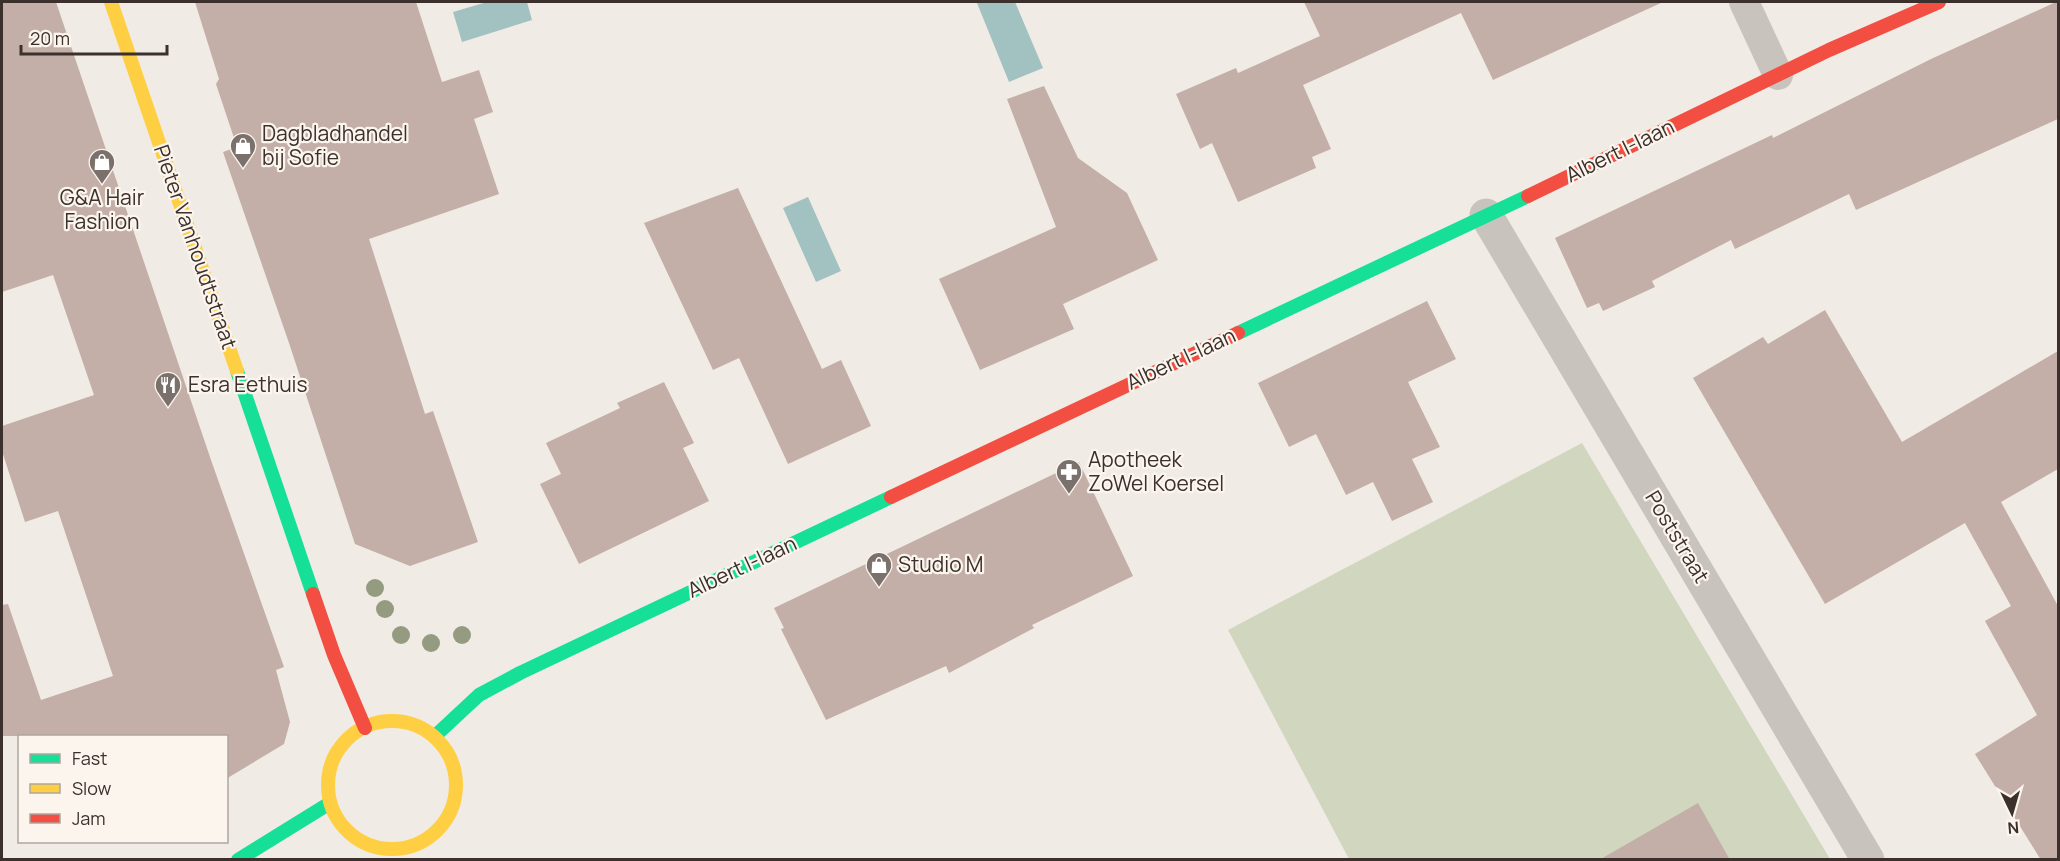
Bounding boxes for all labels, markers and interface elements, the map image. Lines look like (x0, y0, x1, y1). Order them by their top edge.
scale bar (21, 18, 166, 56)
text: 20 m (30, 26, 70, 50)
street label: Albert I-laan (1561, 112, 1679, 188)
place label: Dagbladhandel bij Sofie (262, 119, 408, 171)
shop icon: Dagbladhandel bij Sofie (228, 131, 258, 169)
street label: Pieter Vanhoudtstraat (148, 141, 244, 353)
shop icon: G&A Hair Fashion (87, 147, 117, 185)
place label: G&A Hair Fashion (60, 183, 145, 235)
street label: Albert I-laan (1121, 321, 1240, 396)
restaurant icon: Esra Eethuis (153, 370, 183, 408)
place label: Esra Eethuis (188, 370, 308, 398)
place label: Apotheek ZoWel Koersel (1088, 445, 1224, 497)
pharmacy icon: Apotheek ZoWel Koersel (1054, 457, 1084, 495)
street label: Poststraat (1639, 485, 1716, 588)
street label: Albert I-laan (682, 529, 801, 604)
shop icon: Studio M (864, 550, 894, 588)
place label: Studio M (898, 550, 983, 578)
legend (18, 735, 228, 843)
text: Fast (72, 746, 107, 770)
text: Slow (72, 776, 112, 800)
north arrow (1982, 783, 2042, 843)
text: Jam (72, 806, 106, 830)
text: N (2007, 816, 2020, 839)

